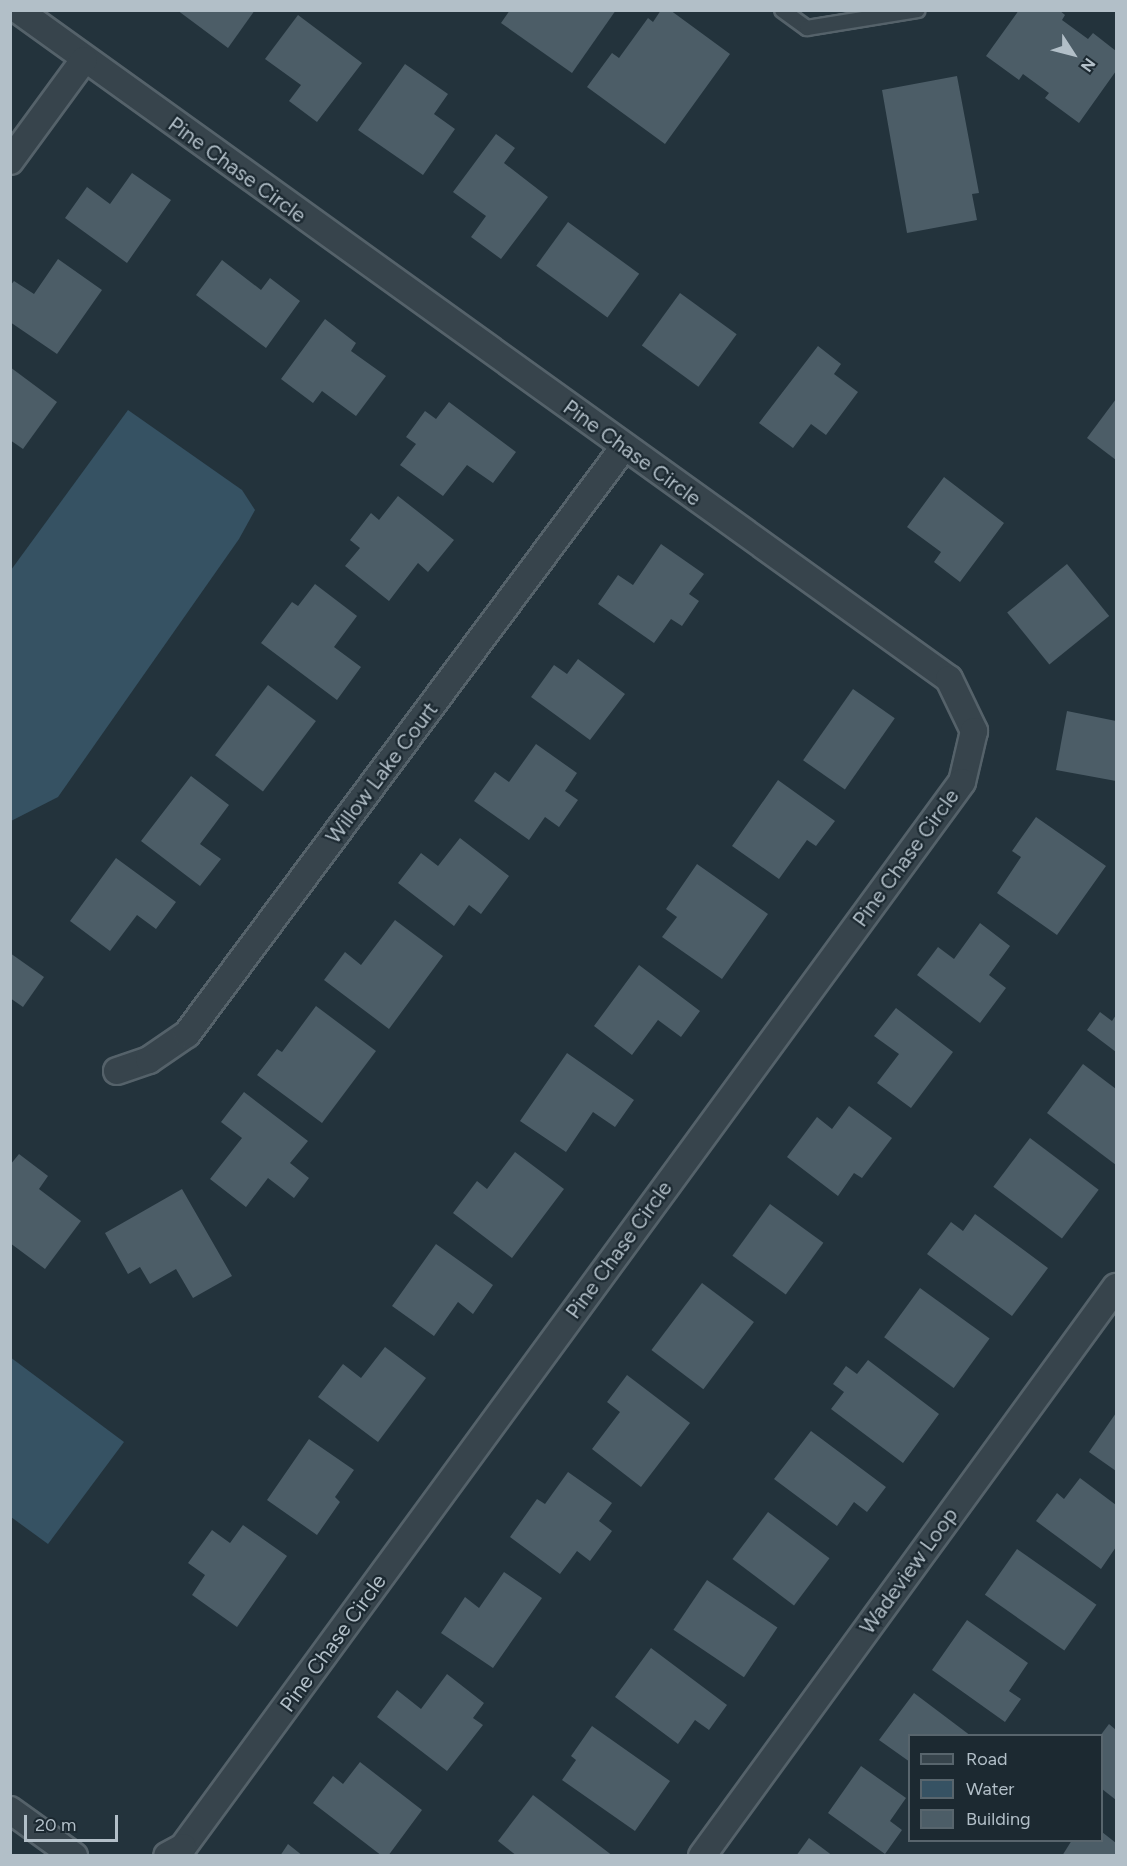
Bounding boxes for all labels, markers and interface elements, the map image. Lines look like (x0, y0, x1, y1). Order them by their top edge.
north arrow (1043, 24, 1103, 84)
text: N (1077, 54, 1099, 75)
street label: Pine Chase Circle (163, 112, 311, 228)
street label: Pine Chase Circle (558, 395, 706, 511)
street label: Willow Lake Court (321, 697, 443, 849)
street label: Pine Chase Circle (848, 784, 964, 932)
street label: Pine Chase Circle (561, 1176, 677, 1324)
street label: Wadeview Loop (855, 1503, 963, 1639)
street label: Pine Chase Circle (275, 1569, 391, 1717)
legend (908, 1734, 1103, 1842)
text: Road (966, 1748, 1007, 1770)
text: Water (966, 1778, 1014, 1800)
scale bar (27, 1803, 122, 1841)
text: Building (966, 1808, 1031, 1830)
text: 20 m (35, 1814, 76, 1836)

